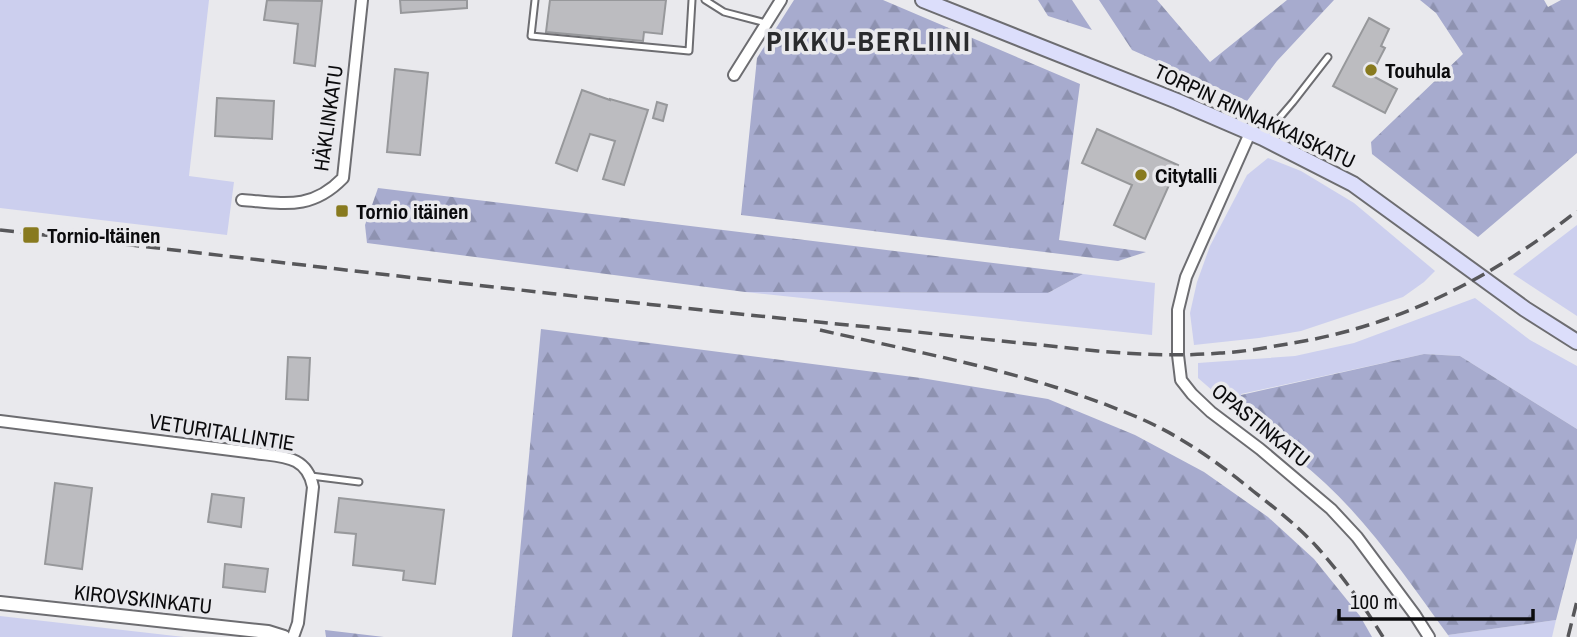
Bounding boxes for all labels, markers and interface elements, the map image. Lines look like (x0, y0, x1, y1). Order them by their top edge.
district label: PIKKU-BERLIINI (766, 22, 972, 60)
place label: Touhula (1385, 56, 1451, 85)
street label: TORPIN RINNAKKAISKATU (1150, 57, 1360, 175)
marker: Touhula (1363, 62, 1379, 78)
street label: HÄKLINKATU (306, 63, 350, 173)
place label: Citytalli (1155, 161, 1217, 190)
marker: Citytalli (1133, 167, 1149, 183)
place label: Tornio itäinen (356, 197, 469, 226)
marker: Tornio itäinen (334, 203, 350, 219)
place label: Tornio-Itäinen (47, 221, 161, 250)
marker: Tornio-Itäinen (21, 225, 41, 245)
street label: OPASTINKATU (1206, 376, 1316, 474)
street label: VETURITALLINTIE (147, 406, 297, 458)
street label: KIROVSKINKATU (73, 577, 213, 621)
scale bar (1339, 578, 1533, 622)
text: 100 m (1350, 587, 1398, 616)

